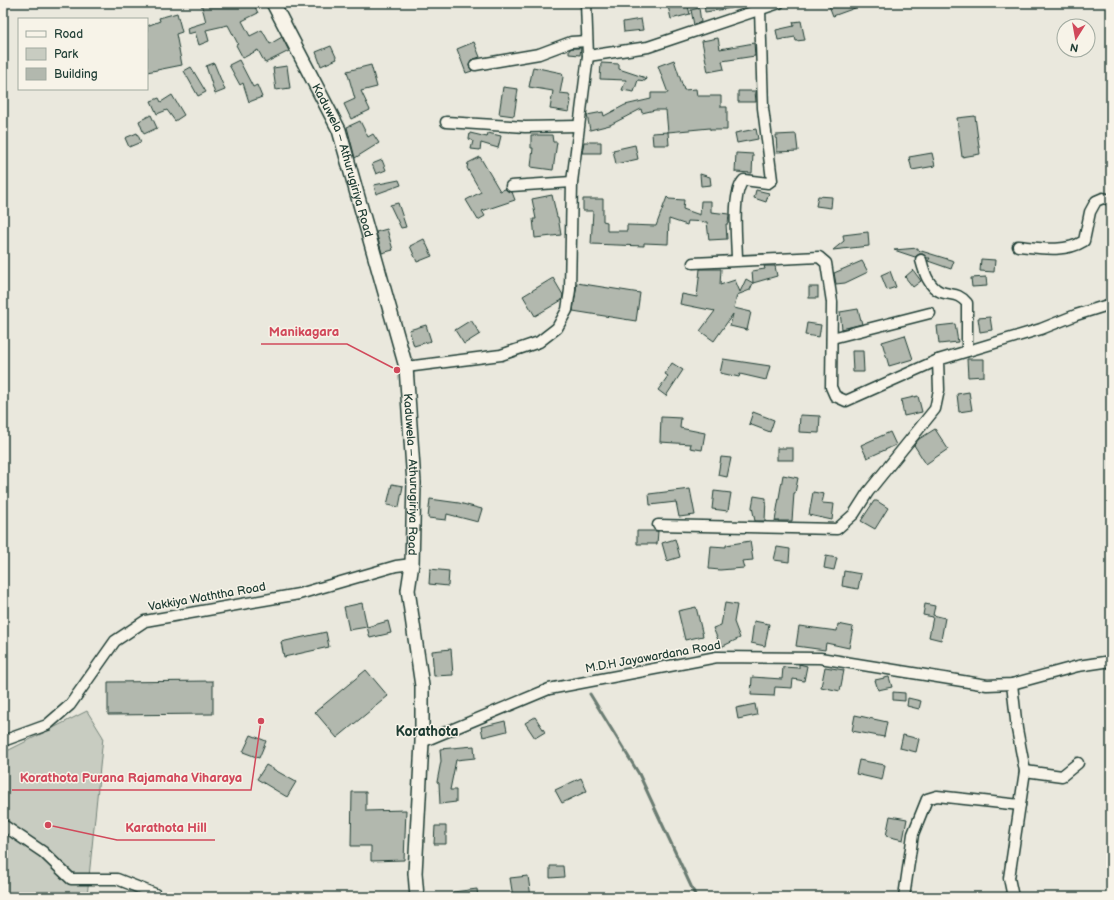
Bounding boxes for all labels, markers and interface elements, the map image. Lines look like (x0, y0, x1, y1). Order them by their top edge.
legend (18, 18, 148, 90)
north arrow (1056, 18, 1096, 58)
text: Road (54, 27, 83, 42)
text: N (1069, 40, 1079, 54)
text: Park (54, 47, 78, 62)
text: Building (54, 67, 98, 82)
street label: Kaduwela – Athurugiriya Road (309, 81, 376, 239)
callout: Manikagara (261, 319, 347, 344)
text: Manikagara (269, 324, 339, 340)
street label: Kaduwela – Athurugiriya Road (400, 393, 422, 556)
street label: Vakkiya Waththa Road (147, 579, 267, 615)
street label: M.D.H Jayawardana Road (584, 638, 722, 676)
district label: Korathota (396, 723, 459, 740)
callout: Korathota Purana Rajamaha Viharaya (12, 765, 251, 790)
text: Korathota Purana Rajamaha Viharaya (20, 770, 242, 786)
callout: Karathota Hill (117, 815, 215, 840)
text: Karathota Hill (125, 820, 207, 836)

